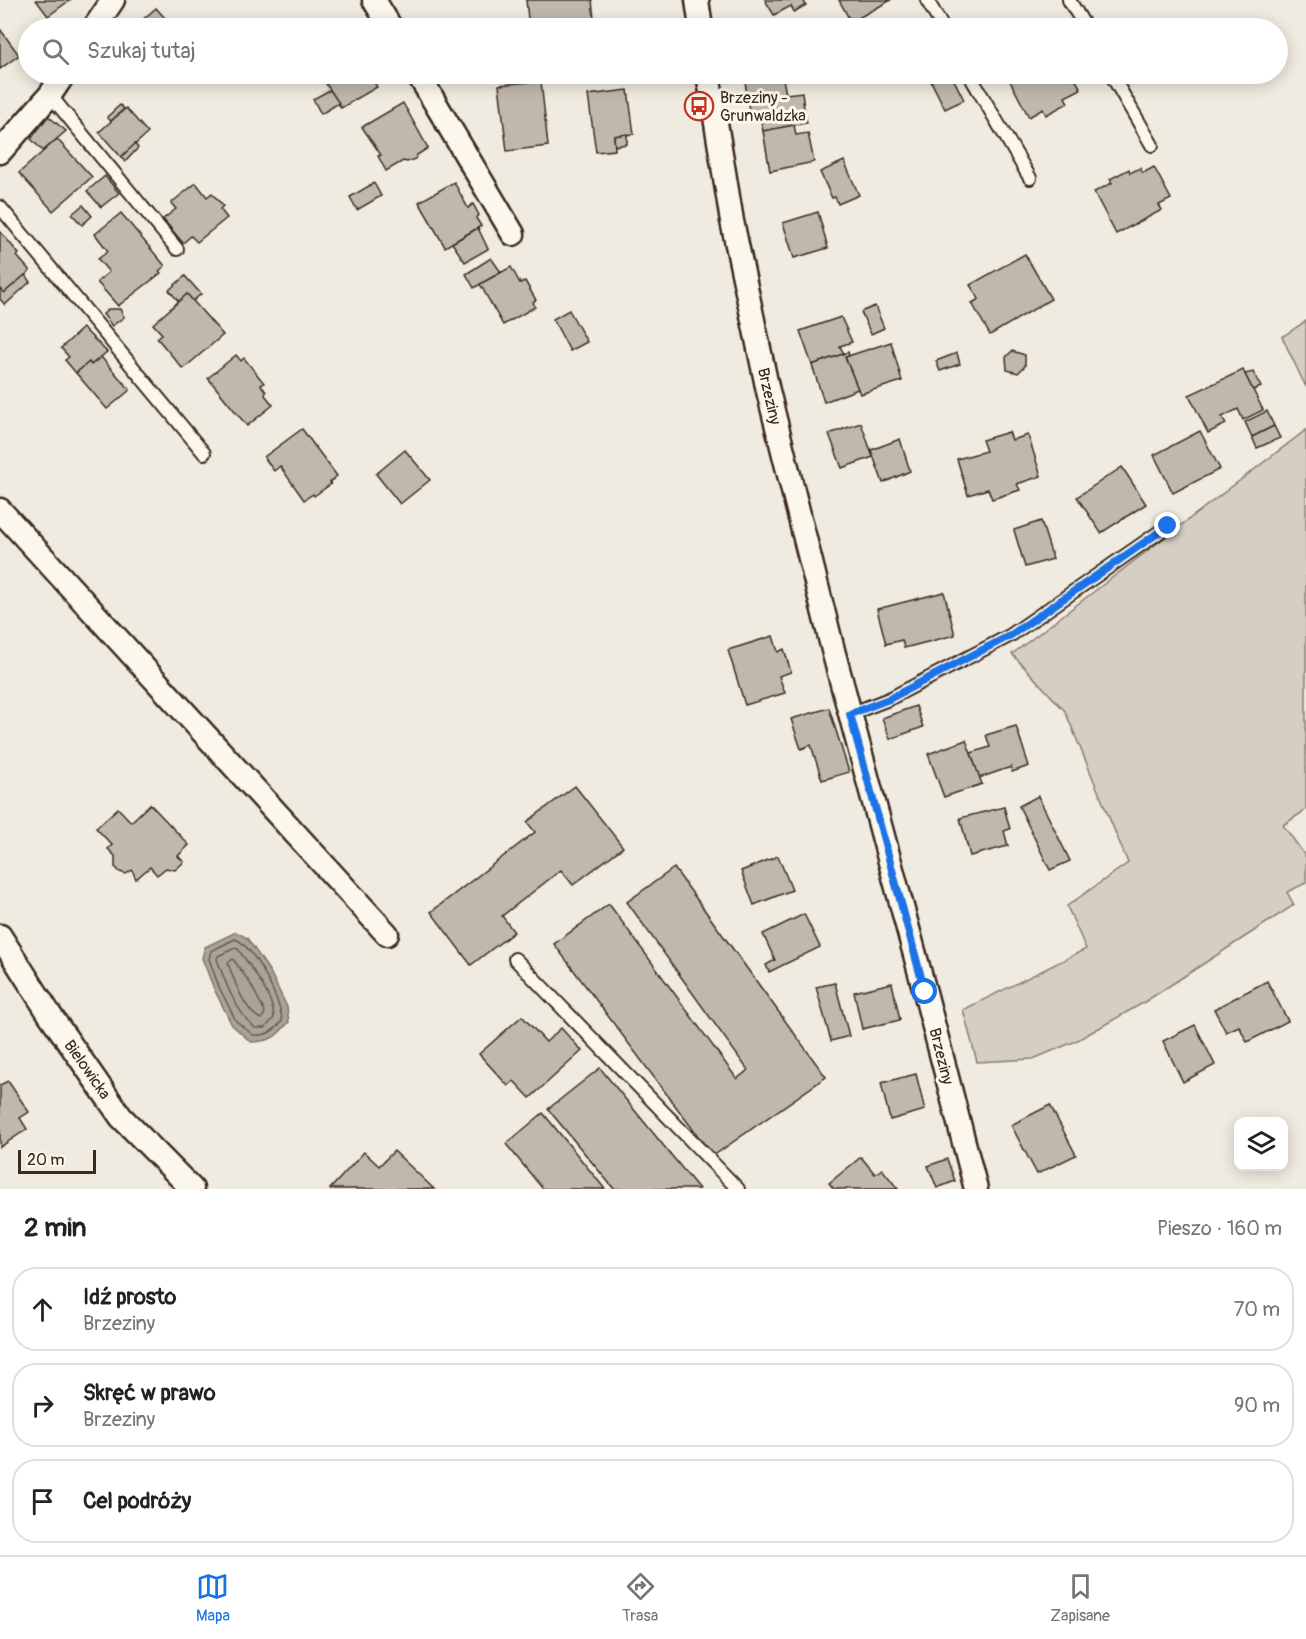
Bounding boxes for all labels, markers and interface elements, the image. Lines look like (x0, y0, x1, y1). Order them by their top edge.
search box (18, 18, 1288, 84)
icon: search (39, 35, 72, 68)
text: Szukaj tutaj (87, 37, 196, 65)
place label: Brzeziny - Grunwaldzka (720, 88, 806, 126)
bus stop icon: Brzeziny - Grunwaldzka (683, 90, 715, 122)
street label: Brzeziny (753, 366, 785, 427)
route end (1154, 512, 1180, 538)
route start (911, 978, 937, 1004)
street label: Brzeziny (924, 1026, 958, 1087)
street label: Bielowicka (60, 1036, 115, 1103)
map controls (1234, 1117, 1288, 1171)
button: layers (1234, 1117, 1288, 1171)
scale bar (18, 1147, 96, 1174)
text: 20 m (27, 1150, 65, 1170)
text: 2 min (24, 1212, 86, 1244)
text: Pieszo · 160 m (1157, 1216, 1282, 1241)
text: Idź prosto (83, 1283, 176, 1311)
icon: ahead (26, 1293, 59, 1326)
text: 70 m (1234, 1297, 1280, 1322)
text: Brzeziny (83, 1311, 155, 1336)
text: Skręć w prawo (83, 1379, 216, 1407)
icon: right (26, 1389, 59, 1422)
text: 90 m (1234, 1393, 1280, 1418)
text: Brzeziny (83, 1407, 155, 1432)
icon: arrive (26, 1485, 59, 1518)
text: Cel podróży (83, 1487, 191, 1515)
tab: Mapa (196, 1570, 230, 1626)
tab: Trasa (622, 1570, 658, 1626)
tab: Zapisane (1050, 1570, 1110, 1626)

